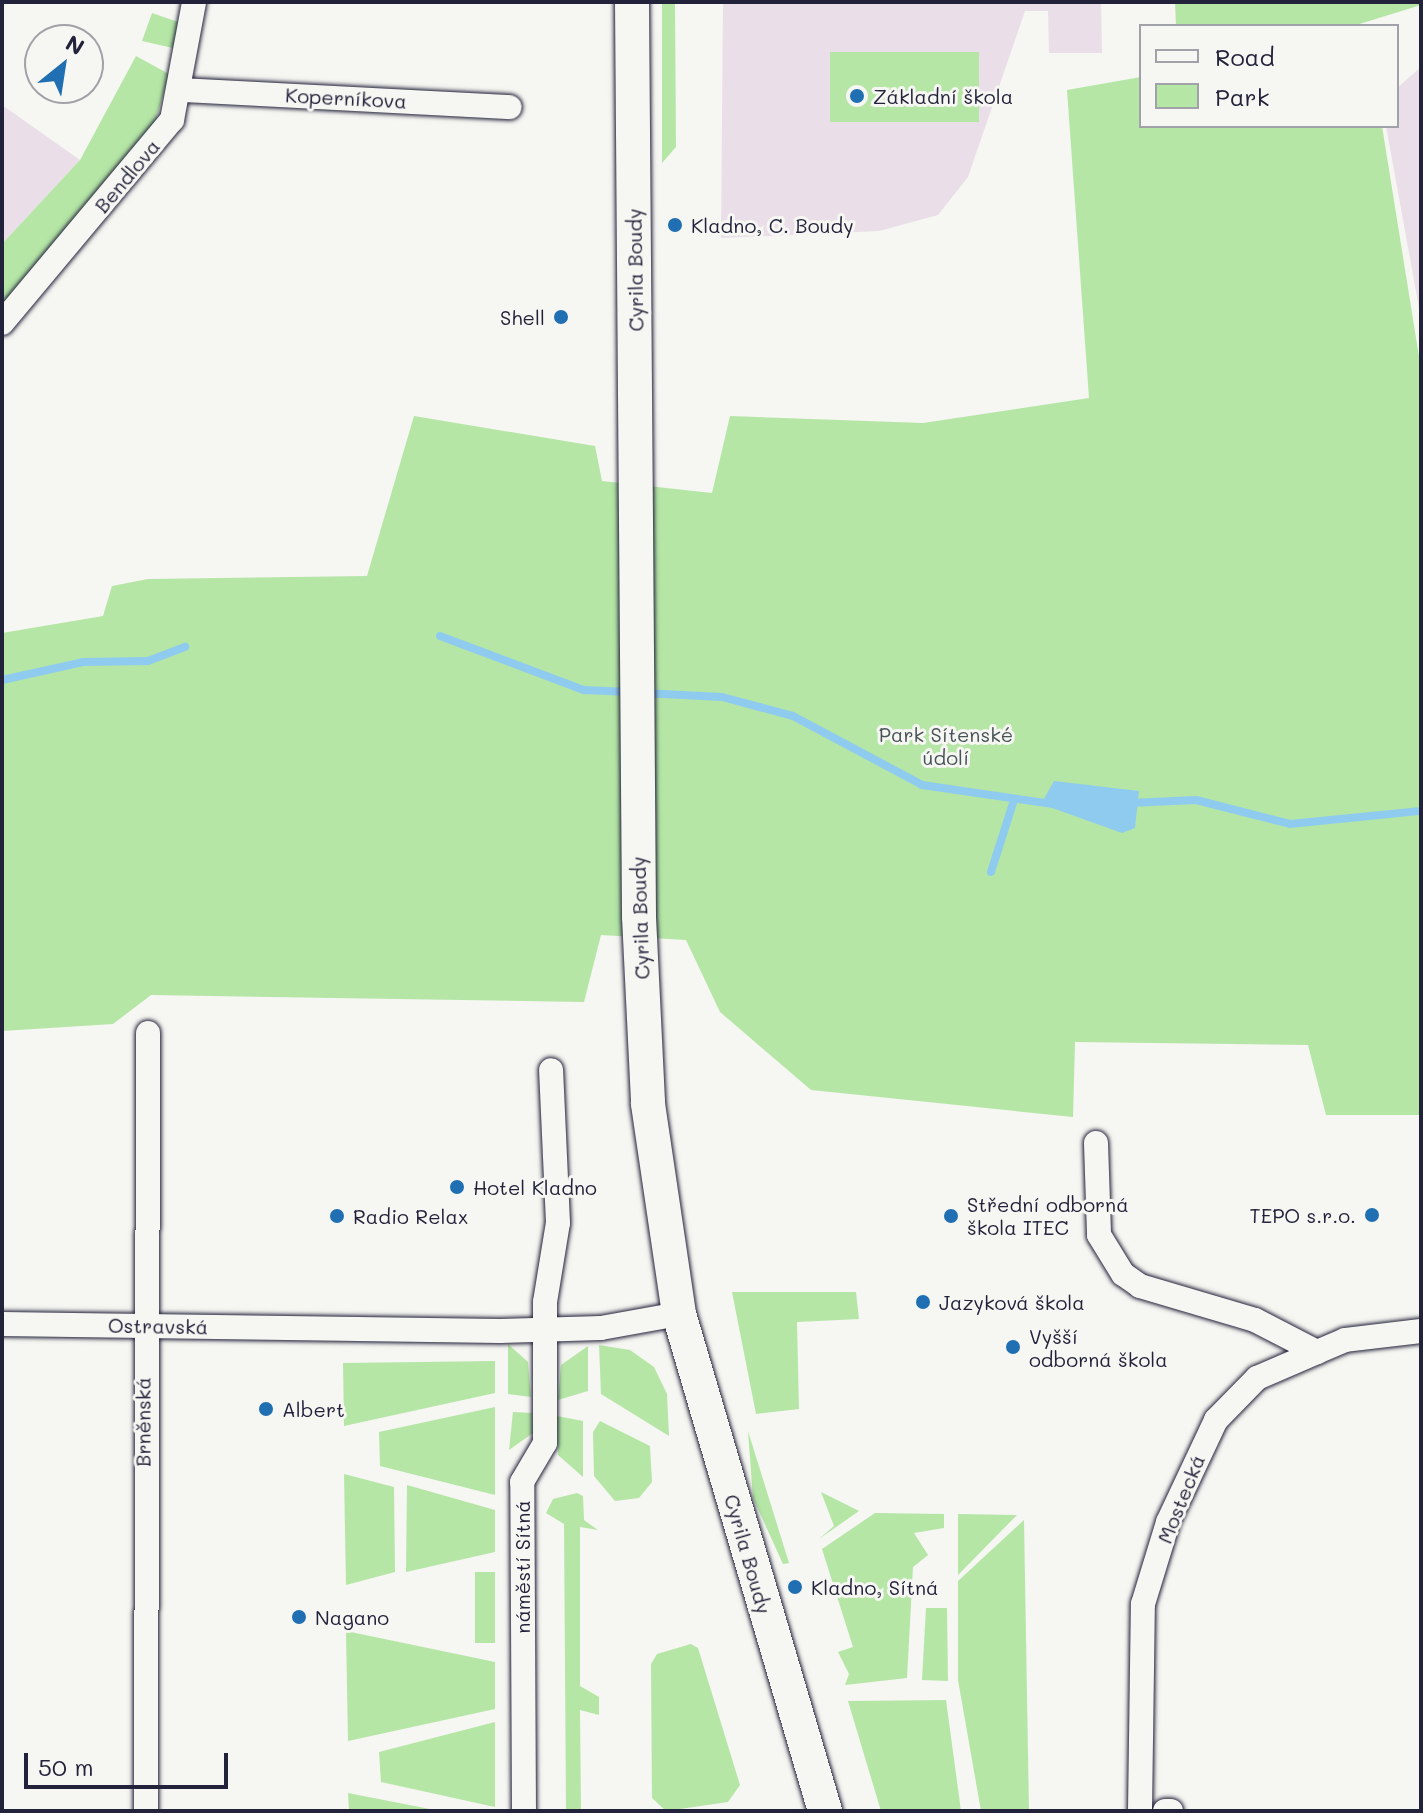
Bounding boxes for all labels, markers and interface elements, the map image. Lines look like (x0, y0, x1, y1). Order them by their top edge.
north arrow (24, 24, 104, 104)
legend (1139, 24, 1399, 128)
text: N (61, 28, 90, 61)
text: Road (1215, 41, 1275, 72)
text: Park (1215, 81, 1269, 112)
street label: Koperníkova (285, 83, 407, 113)
place label: Základní škola (873, 84, 1013, 108)
marker: Základní škola (848, 87, 866, 105)
street label: Bendlova (89, 134, 165, 218)
street label: Cyrila Boudy (622, 208, 648, 332)
place label: Kladno, C. Boudy (691, 213, 854, 237)
marker: Kladno, C. Boudy (666, 216, 684, 234)
place label: Shell (500, 305, 545, 329)
marker: Shell (552, 308, 570, 326)
park label: Park Sítenské údolí (879, 722, 1013, 769)
street label: Cyrila Boudy (626, 856, 654, 980)
place label: Hotel Kladno (473, 1175, 597, 1199)
marker: Hotel Kladno (448, 1178, 466, 1196)
place label: Střední odborná škola ITEC (967, 1192, 1129, 1239)
place label: TEPO s.r.o. (1250, 1203, 1356, 1227)
place label: Radio Relax (353, 1204, 468, 1228)
marker: TEPO s.r.o. (1363, 1206, 1381, 1224)
marker: Radio Relax (328, 1207, 346, 1225)
marker: Střední odborná škola ITEC (942, 1207, 960, 1225)
place label: Jazyková škola (939, 1290, 1085, 1314)
marker: Jazyková škola (914, 1293, 932, 1311)
street label: Ostravská (108, 1313, 208, 1339)
place label: Vyšší odborná škola (1029, 1324, 1168, 1371)
marker: Vyšší odborná škola (1004, 1338, 1022, 1356)
street label: Brněnská (131, 1377, 155, 1467)
place label: Albert (282, 1397, 345, 1421)
marker: Albert (257, 1400, 275, 1418)
street label: Mostecká (1152, 1451, 1210, 1547)
street label: Cyrila Boudy (719, 1492, 777, 1616)
street label: náměstí Sítná (510, 1500, 534, 1634)
place label: Kladno, Sítná (811, 1575, 939, 1599)
marker: Kladno, Sítná (786, 1578, 804, 1596)
place label: Nagano (315, 1605, 389, 1629)
marker: Nagano (290, 1608, 308, 1626)
scale bar (28, 1737, 232, 1787)
text: 50 m (38, 1751, 94, 1782)

